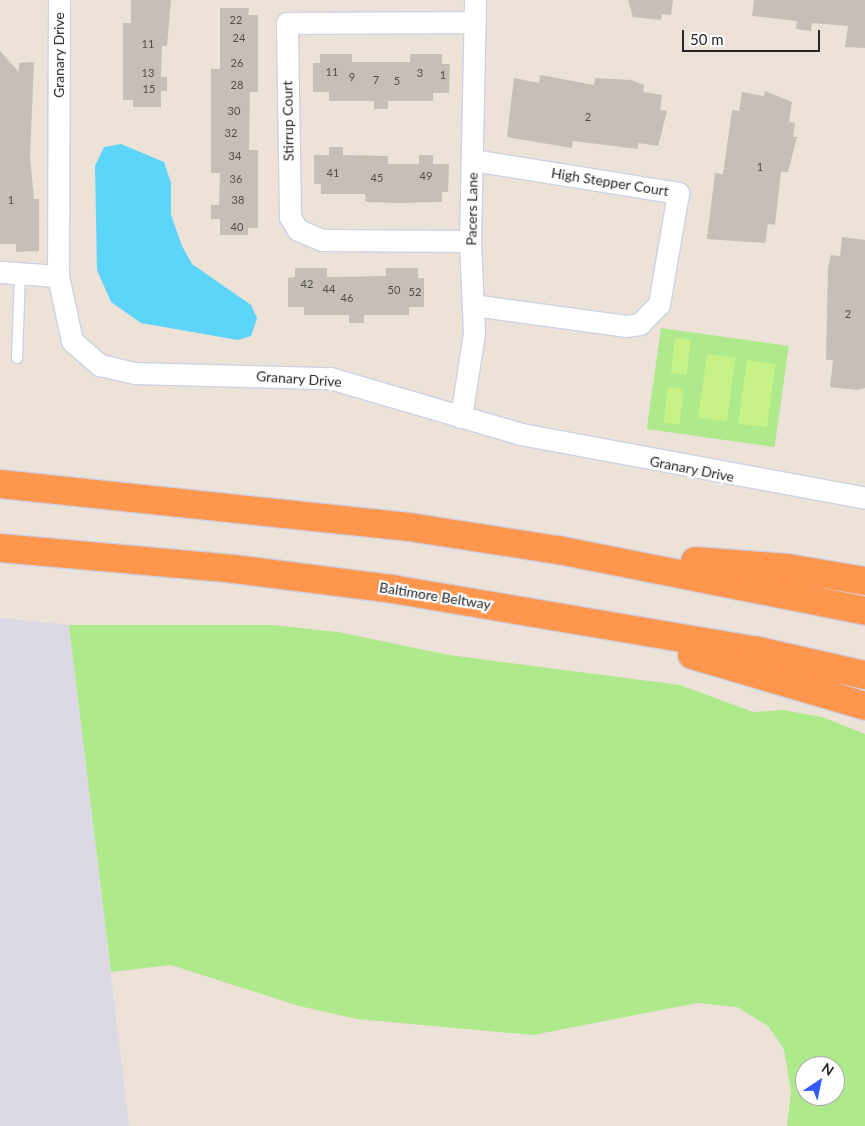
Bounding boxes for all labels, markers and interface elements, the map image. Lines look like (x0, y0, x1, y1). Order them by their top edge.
street label: Granary Drive (51, 12, 67, 98)
house number: 22 (230, 13, 242, 27)
scale bar (685, 20, 822, 52)
text: 50 m (690, 30, 724, 48)
house number: 24 (233, 31, 245, 45)
house number: 11 (142, 37, 154, 51)
house number: 26 (231, 56, 243, 70)
house number: 11 (326, 65, 338, 79)
house number: 13 (142, 66, 154, 80)
house number: 3 (417, 66, 423, 80)
house number: 1 (440, 68, 446, 82)
house number: 9 (349, 70, 355, 84)
house number: 7 (373, 73, 379, 87)
house number: 5 (394, 74, 400, 88)
house number: 28 (231, 78, 243, 92)
street label: Stirrup Court (279, 81, 297, 161)
house number: 15 (143, 82, 155, 96)
house number: 30 (228, 104, 240, 118)
house number: 2 (585, 110, 591, 124)
house number: 32 (225, 126, 237, 140)
house number: 34 (229, 149, 241, 163)
house number: 1 (757, 160, 763, 174)
street label: High Stepper Court (550, 164, 670, 200)
house number: 41 (327, 166, 339, 180)
house number: 49 (420, 169, 432, 183)
house number: 45 (371, 171, 383, 185)
house number: 36 (230, 172, 242, 186)
street label: Pacers Lane (463, 172, 481, 246)
house number: 1 (8, 193, 14, 207)
house number: 38 (232, 193, 244, 207)
house number: 40 (231, 220, 243, 234)
house number: 42 (301, 277, 313, 291)
house number: 44 (323, 282, 335, 296)
house number: 50 (388, 283, 400, 297)
house number: 52 (409, 285, 421, 299)
house number: 46 (341, 291, 353, 305)
house number: 2 (845, 307, 851, 321)
street label: Granary Drive (255, 368, 343, 390)
street label: Granary Drive (648, 453, 736, 485)
street label: Baltimore Beltway (378, 579, 492, 613)
north arrow (795, 1056, 845, 1106)
text: N (819, 1059, 837, 1079)

